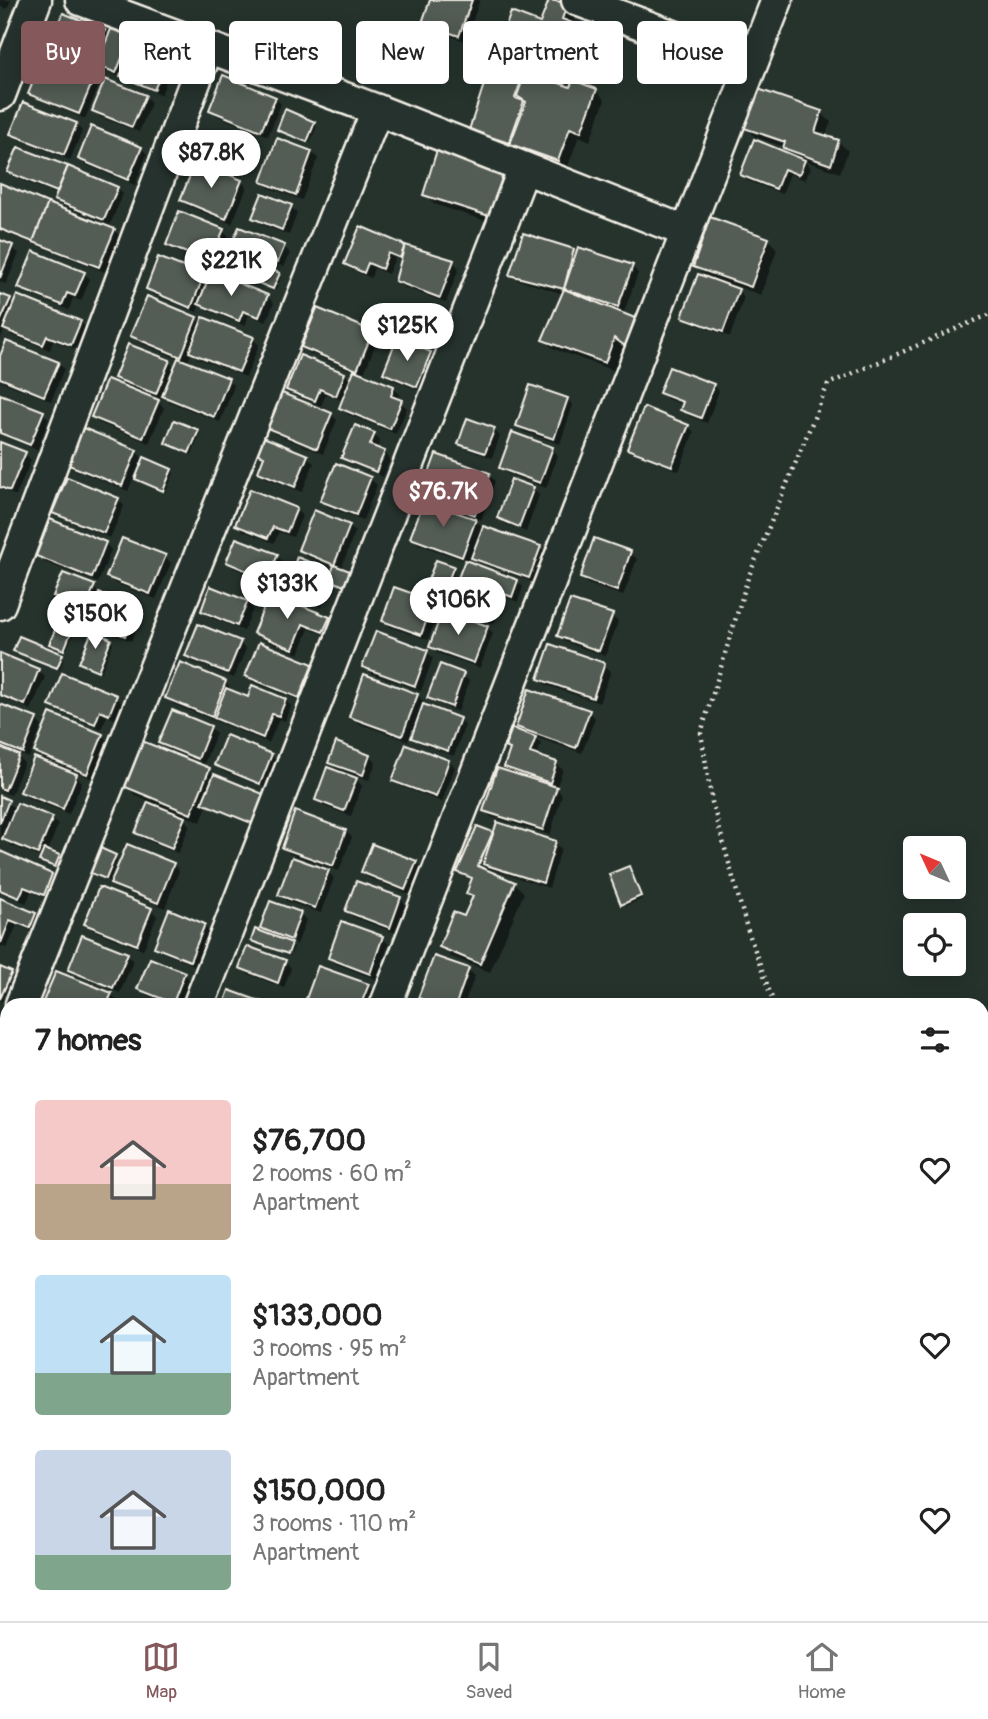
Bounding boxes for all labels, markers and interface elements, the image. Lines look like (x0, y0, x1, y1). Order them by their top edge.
chip: Buy (21, 21, 105, 84)
chip: Rent (119, 21, 215, 84)
chip: Filters (229, 21, 342, 84)
chip: New (356, 21, 449, 84)
chip: Apartment (463, 21, 623, 84)
chip: House (637, 21, 747, 84)
pin: $87.8K (154, 130, 268, 190)
text: $87.8K (178, 138, 244, 167)
pin: $221K (182, 238, 280, 298)
text: $221K (200, 246, 262, 275)
pin: $125K (358, 304, 456, 363)
text: $125K (377, 311, 437, 340)
pin: $76.7K (386, 470, 500, 529)
text: $76.7K (408, 477, 478, 506)
pin: $133K (238, 562, 336, 621)
text: $133K (257, 569, 318, 598)
pin: $106K (409, 578, 507, 637)
text: $106K (426, 585, 490, 614)
pin: $150K (46, 592, 144, 651)
text: $150K (63, 599, 127, 628)
north arrow (903, 836, 966, 900)
map controls (903, 836, 966, 976)
button: locate (903, 913, 966, 976)
icon: filters (916, 1021, 954, 1059)
text: 7 homes (35, 1022, 142, 1059)
text: $76,700 (252, 1122, 366, 1159)
icon: home (91, 1128, 175, 1212)
icon: heart (916, 1151, 954, 1189)
text: 2 rooms · 60 m² (252, 1159, 412, 1188)
text: Apartment (252, 1188, 359, 1217)
text: $133,000 (252, 1297, 383, 1334)
icon: home (91, 1303, 175, 1387)
icon: heart (916, 1326, 954, 1364)
text: 3 rooms · 95 m² (252, 1334, 407, 1363)
text: Apartment (252, 1363, 359, 1392)
text: $150,000 (252, 1472, 386, 1509)
icon: home (91, 1478, 175, 1562)
icon: heart (916, 1501, 954, 1539)
text: 3 rooms · 110 m² (252, 1509, 416, 1538)
text: Apartment (252, 1538, 359, 1567)
tab: Map (142, 1638, 180, 1704)
tab: Saved (465, 1638, 513, 1704)
tab: Home (798, 1638, 846, 1704)

